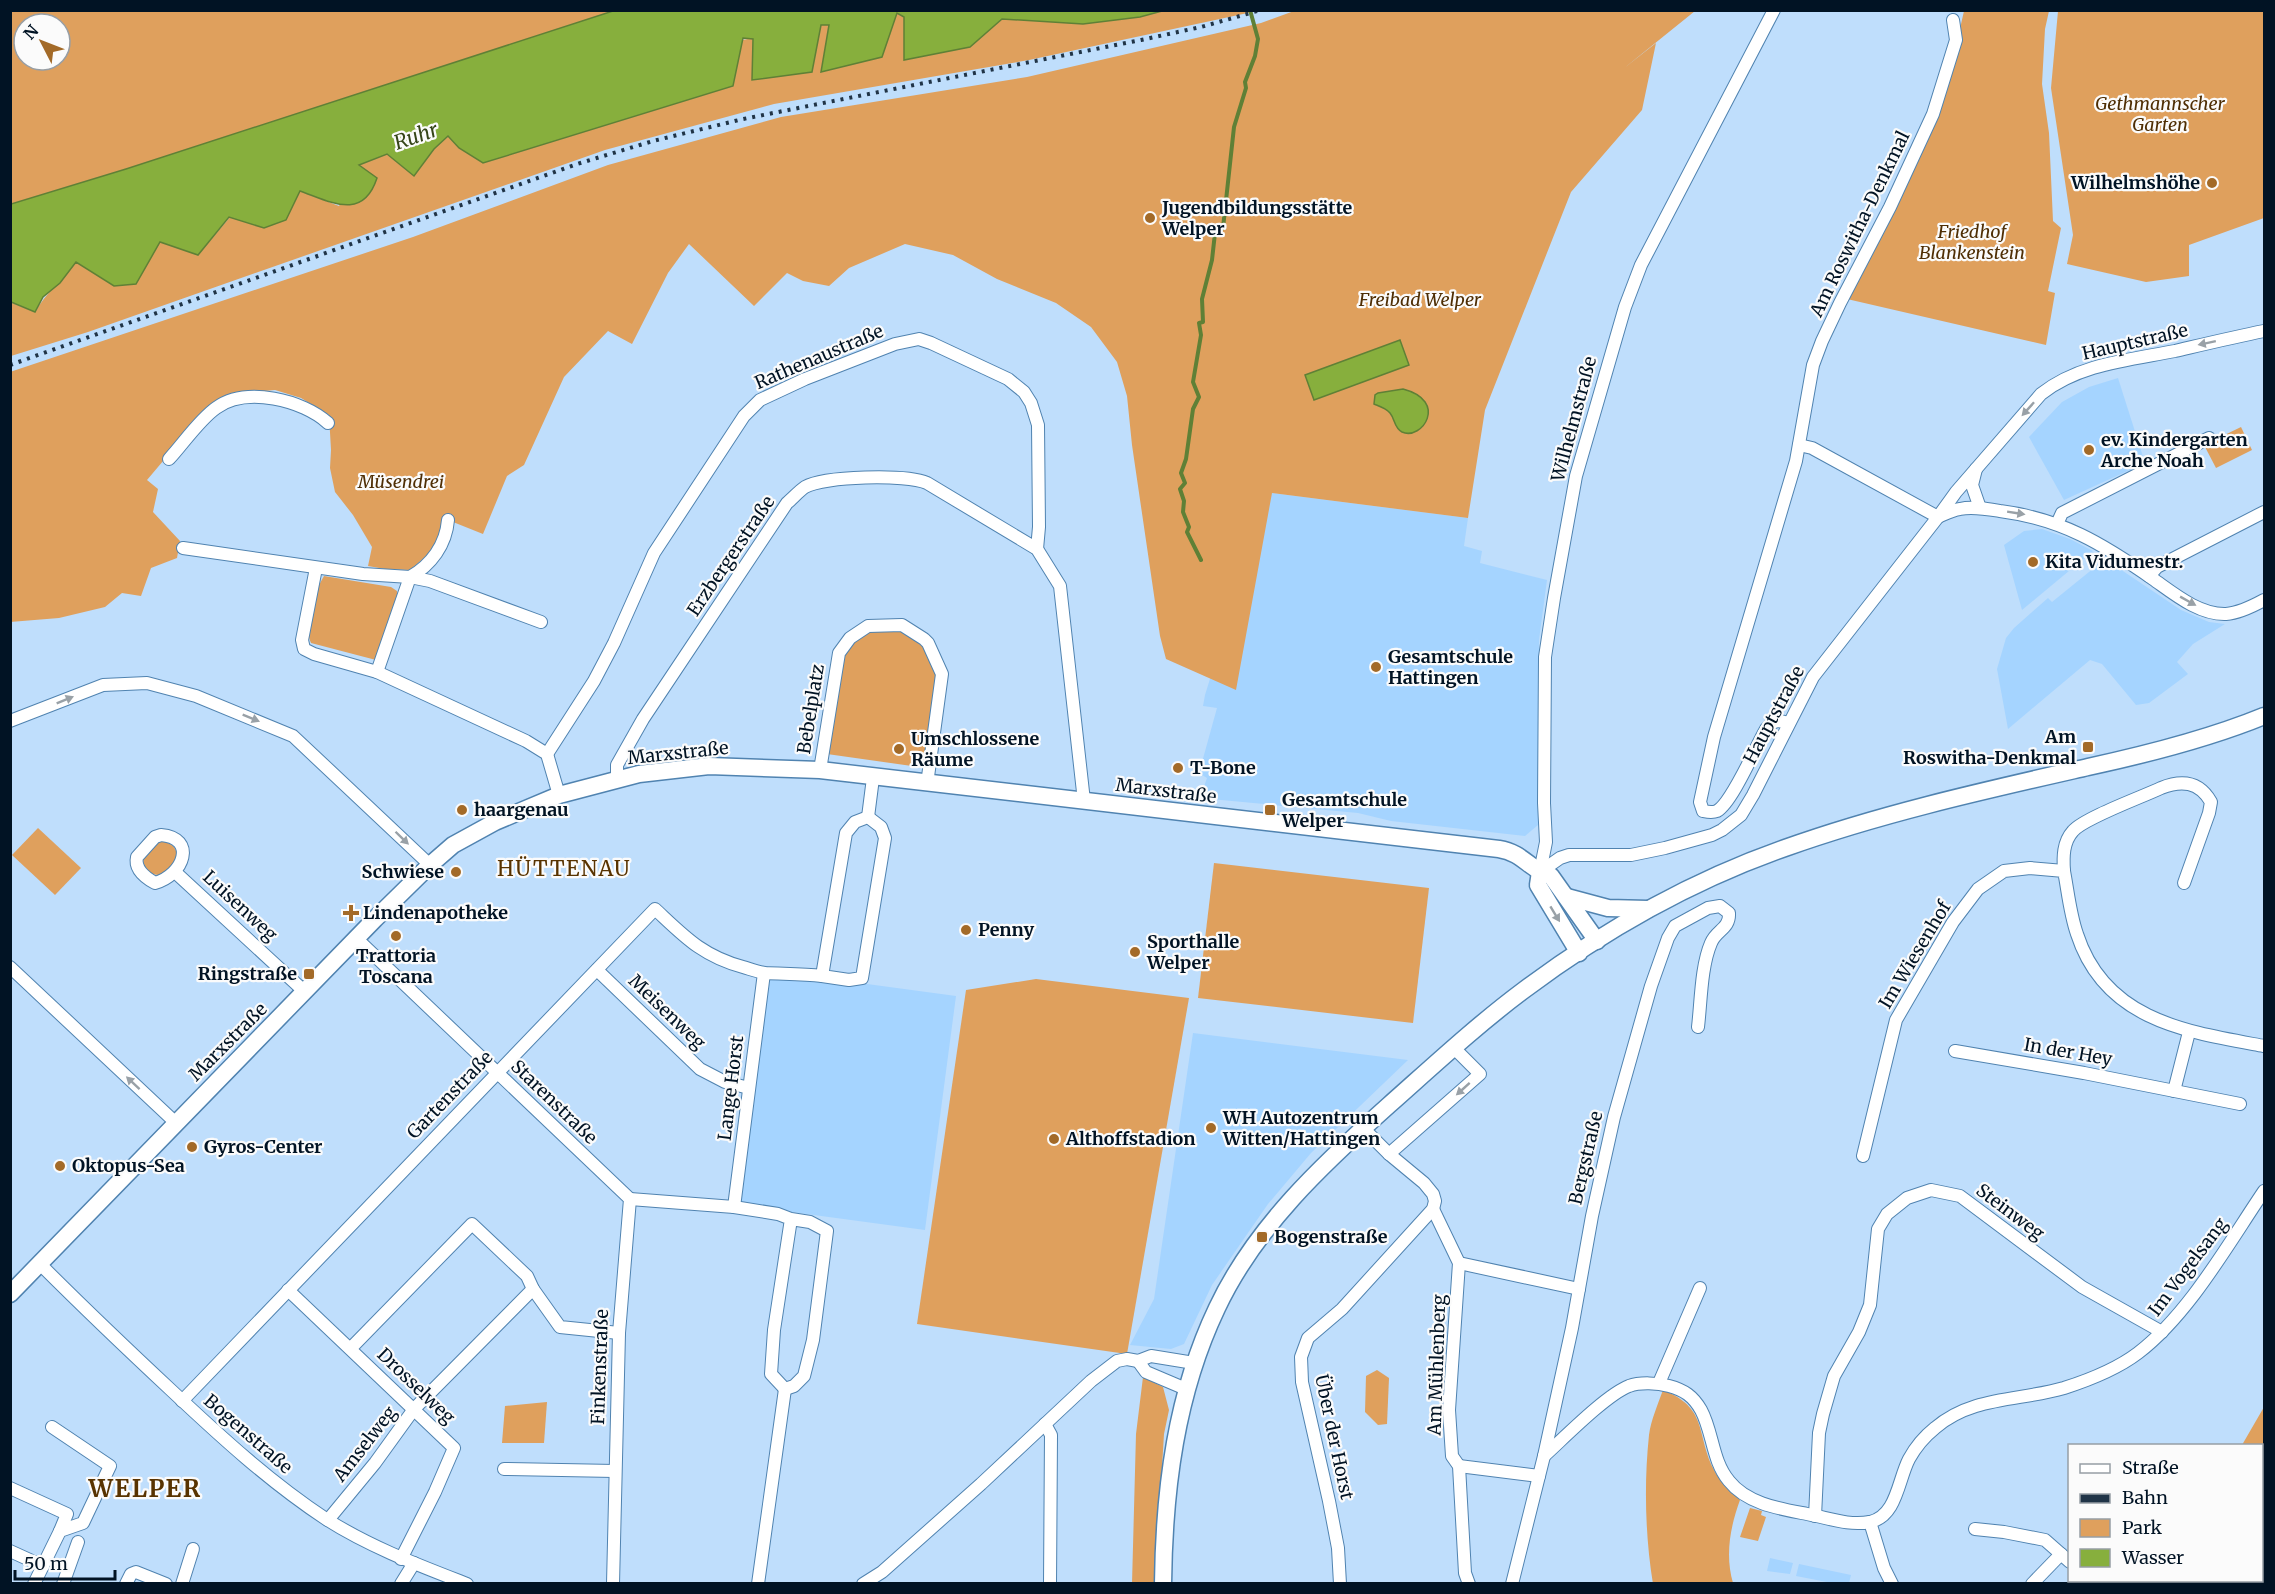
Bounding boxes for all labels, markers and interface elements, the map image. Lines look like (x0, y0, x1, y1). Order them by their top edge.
north arrow (12, 12, 72, 72)
text: N (19, 20, 43, 43)
park label: Gethmannscher Garten (2095, 92, 2225, 136)
water label: Ruhr (391, 116, 442, 155)
street label: Am Roswitha-Denkmal (1804, 127, 1915, 321)
place label: Wilhelmshöhe (2070, 171, 2200, 194)
marker: Wilhelmshöhe (2205, 176, 2219, 190)
place label: Jugendbildungsstätte Welper (1161, 196, 1353, 240)
marker: Jugendbildungsstätte Welper (1143, 211, 1157, 225)
park label: Friedhof Blankenstein (1919, 220, 2025, 264)
park label: Freibad Welper (1358, 288, 1482, 311)
street label: Hauptstraße (2080, 318, 2190, 365)
street label: Rathenaustraße (751, 319, 887, 394)
one-way arrow (2198, 339, 2217, 349)
street label: Wilhelmstraße (1545, 354, 1601, 485)
one-way arrow (2021, 401, 2035, 416)
place label: ev. Kindergarten Arche Noah (2100, 428, 2248, 472)
marker: ev. Kindergarten Arche Noah (2082, 443, 2096, 457)
park label: Müsendrei (357, 470, 444, 493)
street label: Erzbergerstraße (682, 491, 779, 620)
one-way arrow (2006, 509, 2025, 518)
place label: Kita Vidumestr. (2045, 550, 2183, 573)
marker: Kita Vidumestr. (2026, 555, 2040, 569)
one-way arrow (2180, 596, 2197, 606)
place label: Gesamtschule Hattingen (1388, 645, 1513, 689)
marker: Gesamtschule Hattingen (1369, 660, 1383, 674)
street label: Bebelplatz (792, 662, 829, 755)
street label: Hauptstraße (1738, 662, 1809, 768)
one-way arrow (56, 695, 74, 704)
one-way arrow (242, 714, 260, 723)
place label: Am Roswitha-Denkmal (1903, 725, 2076, 769)
place label: Umschlossene Räume (911, 727, 1039, 771)
street label: Marxstraße (626, 736, 730, 769)
marker: Am Roswitha-Denkmal (2081, 740, 2095, 754)
marker: Umschlossene Räume (892, 742, 906, 756)
place label: T-Bone (1190, 756, 1256, 779)
marker: T-Bone (1171, 761, 1185, 775)
street label: Marxstraße (1114, 773, 1218, 808)
place label: Gesamtschule Welper (1281, 788, 1407, 832)
place label: haargenau (474, 798, 569, 821)
marker: haargenau (455, 803, 469, 817)
marker: Gesamtschule Welper (1263, 803, 1277, 817)
one-way arrow (394, 831, 409, 845)
district label: HÜTTENAU (497, 855, 631, 882)
place label: Schwiese (362, 860, 444, 883)
street label: Luisenweg (198, 865, 282, 946)
marker: Schwiese (449, 865, 463, 879)
street label: Im Wiesenhof (1874, 896, 1956, 1012)
place label: Lindenapotheke (363, 901, 508, 924)
marker: Lindenapotheke (344, 906, 358, 920)
one-way arrow (1550, 906, 1561, 922)
place label: Penny (978, 918, 1034, 941)
marker: Penny (959, 923, 973, 937)
marker: Trattoria Toscana (389, 929, 403, 943)
place label: Sporthalle Welper (1146, 930, 1239, 974)
place label: Trattoria Toscana (356, 944, 436, 988)
marker: Sporthalle Welper (1128, 945, 1142, 959)
place label: Ringstraße (198, 962, 297, 985)
marker: Ringstraße (302, 967, 316, 981)
street label: Meisenweg (624, 969, 711, 1054)
street label: Marxstraße (184, 998, 272, 1086)
street label: In der Hey (2022, 1032, 2115, 1071)
street label: Lange Horst (713, 1034, 748, 1142)
street label: Gartenstraße (402, 1046, 497, 1144)
street label: Starenstraße (506, 1055, 602, 1149)
one-way arrow (126, 1076, 141, 1090)
one-way arrow (1456, 1082, 1471, 1095)
place label: WH Autozentrum Witten/Hattingen (1222, 1106, 1380, 1150)
street label: Bergstraße (1564, 1109, 1607, 1207)
marker: WH Autozentrum Witten/Hattingen (1204, 1121, 1218, 1135)
place label: Althoffstadion (1065, 1127, 1196, 1150)
marker: Althoffstadion (1047, 1132, 1061, 1146)
place label: Gyros-Center (204, 1135, 322, 1158)
marker: Gyros-Center (185, 1140, 199, 1154)
place label: Oktopus-Sea (72, 1154, 185, 1177)
marker: Oktopus-Sea (53, 1159, 67, 1173)
street label: Steinweg (1972, 1178, 2049, 1245)
street label: Im Vogelsang (2143, 1213, 2232, 1320)
place label: Bogenstraße (1274, 1225, 1388, 1248)
marker: Bogenstraße (1255, 1230, 1269, 1244)
street label: Am Mühlenberg (1423, 1294, 1450, 1437)
street label: Finkenstraße (586, 1309, 613, 1425)
street label: Drosselweg (373, 1343, 460, 1429)
street label: Über der Horst (1310, 1372, 1359, 1502)
street label: Bogenstraße (199, 1389, 297, 1478)
street label: Amselweg (327, 1401, 401, 1487)
legend (2068, 1444, 2263, 1582)
text: Straße (2122, 1456, 2179, 1479)
district label: WELPER (87, 1473, 202, 1504)
text: Bahn (2122, 1486, 2168, 1509)
text: Park (2122, 1516, 2163, 1539)
scale bar (15, 1543, 116, 1581)
text: Wasser (2121, 1546, 2184, 1569)
text: 50 m (24, 1552, 68, 1575)

